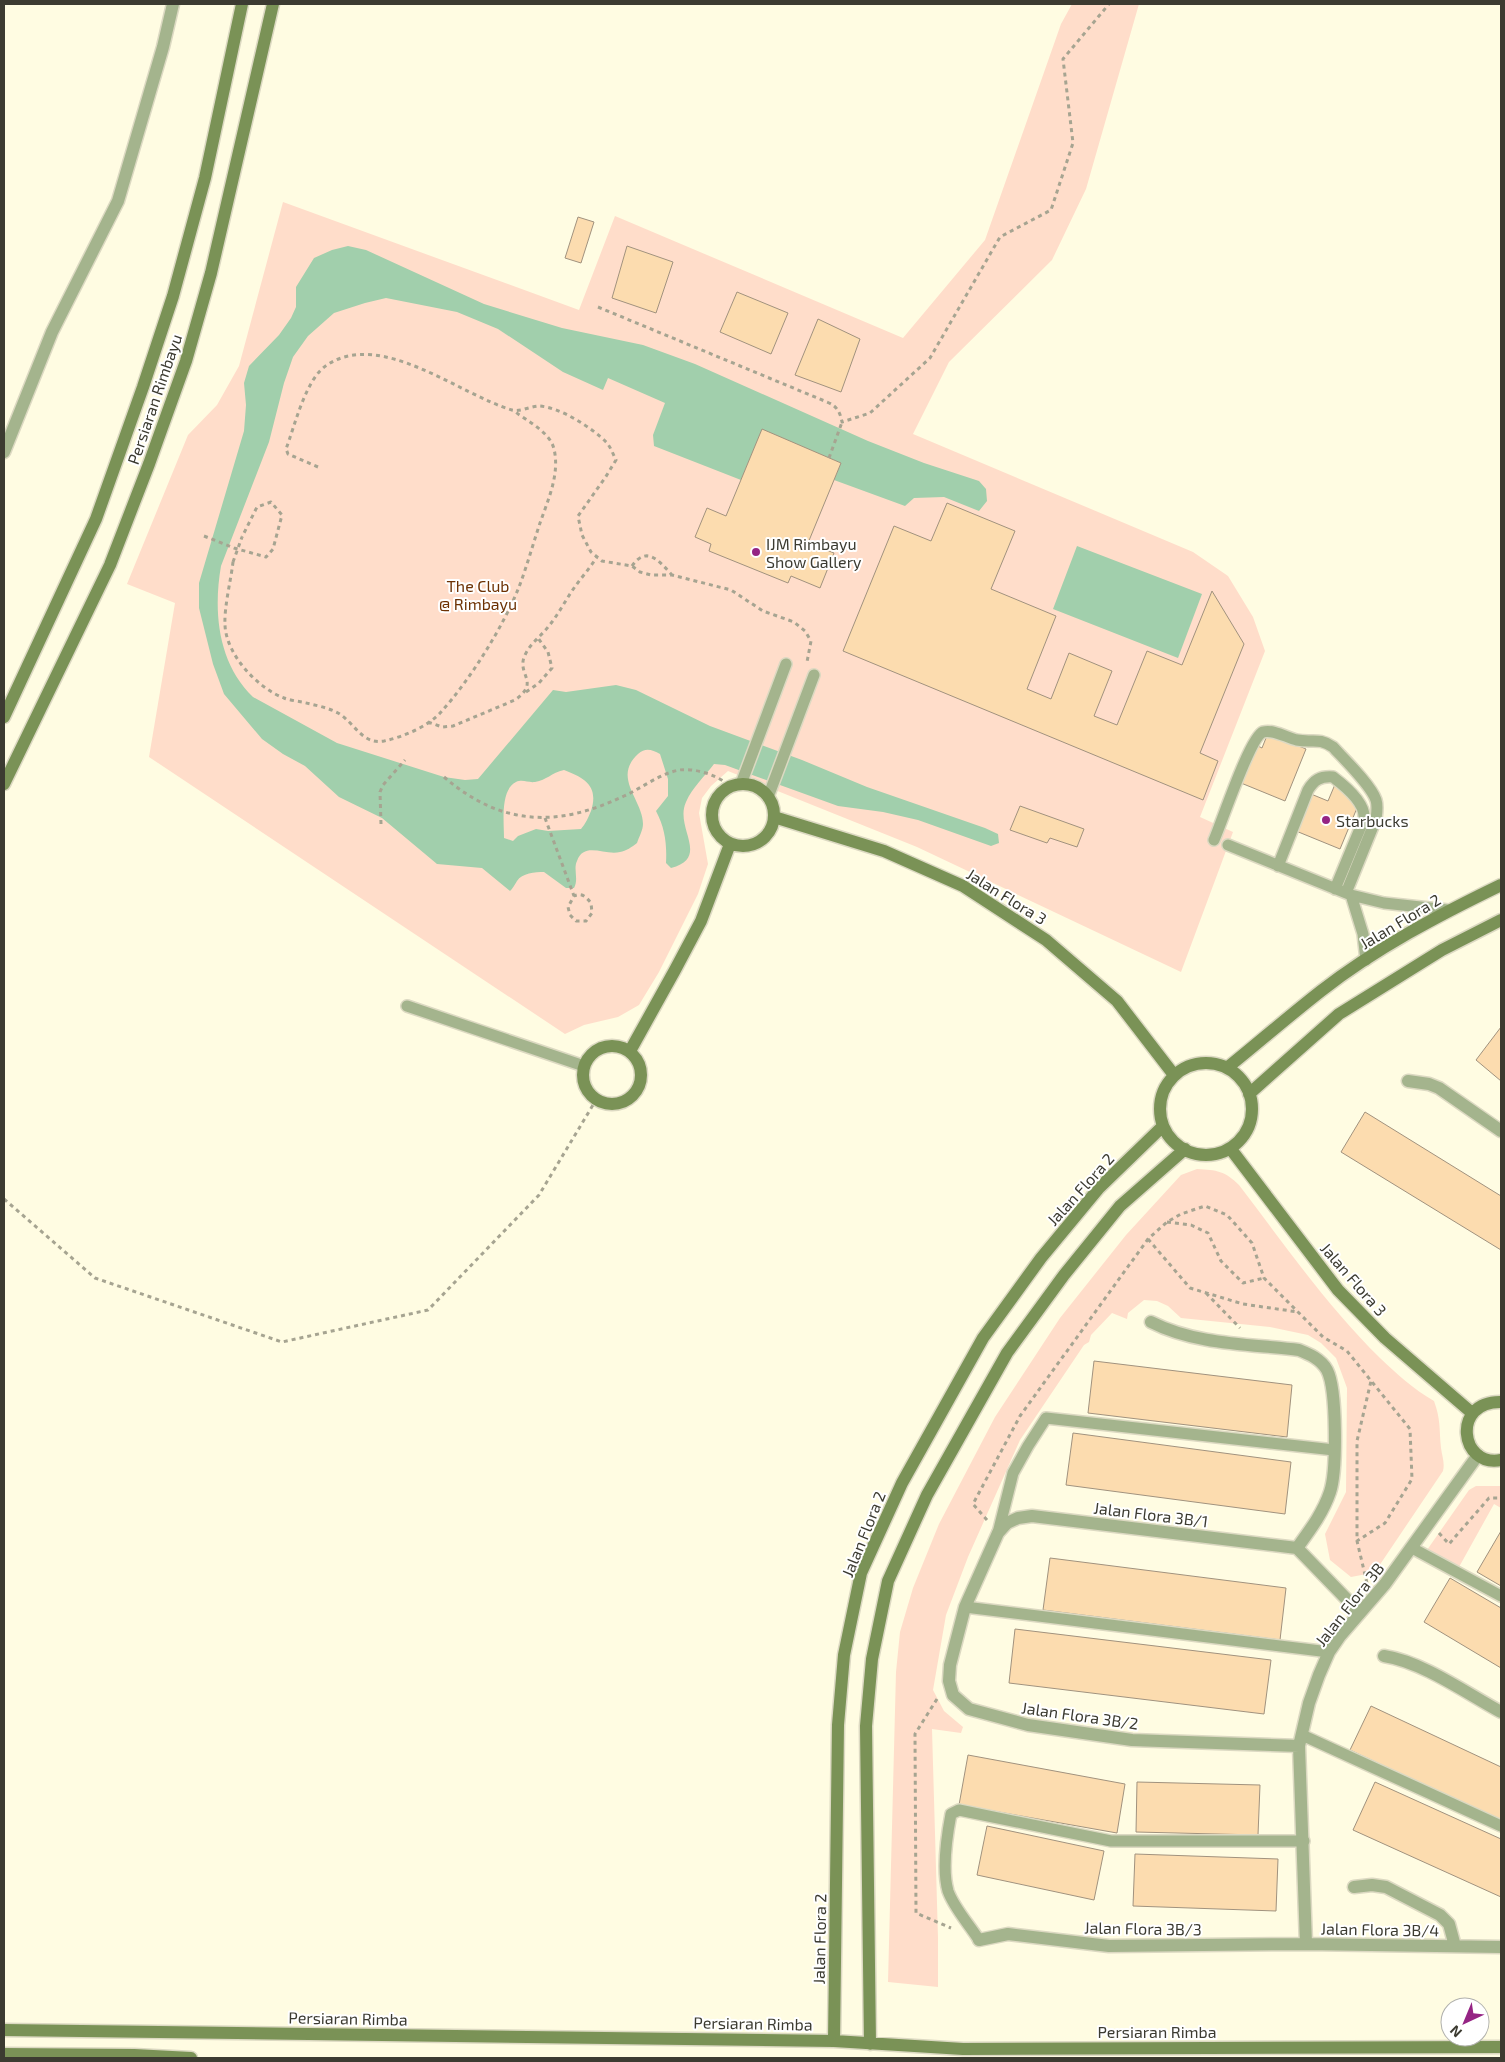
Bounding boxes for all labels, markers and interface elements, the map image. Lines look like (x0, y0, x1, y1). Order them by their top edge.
street label: Persiaran Rimbayu (123, 331, 185, 467)
place label: IJM Rimbayu Show Gallery (766, 534, 862, 571)
marker: IJM Rimbayu Show Gallery (750, 546, 762, 558)
park label: The Club @ Rimbayu (439, 576, 517, 613)
place label: Starbucks (1336, 811, 1409, 830)
marker: Starbucks (1320, 814, 1332, 826)
street label: Jalan Flora 3 (963, 864, 1051, 928)
street label: Jalan Flora 2 (1356, 889, 1444, 953)
street label: Jalan Flora 2 (1043, 1149, 1117, 1229)
street label: Jalan Flora 3 (1317, 1239, 1391, 1319)
street label: Jalan Flora 2 (837, 1488, 889, 1580)
street label: Jalan Flora 3B/1 (1093, 1498, 1209, 1530)
street label: Jalan Flora 3B (1311, 1558, 1387, 1650)
street label: Jalan Flora 3B/2 (1020, 1697, 1140, 1733)
street label: Jalan Flora 2 (809, 1893, 829, 1985)
street label: Jalan Flora 3B/3 (1084, 1917, 1202, 1939)
street label: Jalan Flora 3B/4 (1321, 1918, 1440, 1940)
north arrow (1440, 1997, 1490, 2047)
street label: Persiaran Rimba (288, 2007, 408, 2029)
street label: Persiaran Rimba (693, 2012, 813, 2034)
street label: Persiaran Rimba (1097, 2022, 1217, 2041)
text: N (1446, 2022, 1465, 2041)

